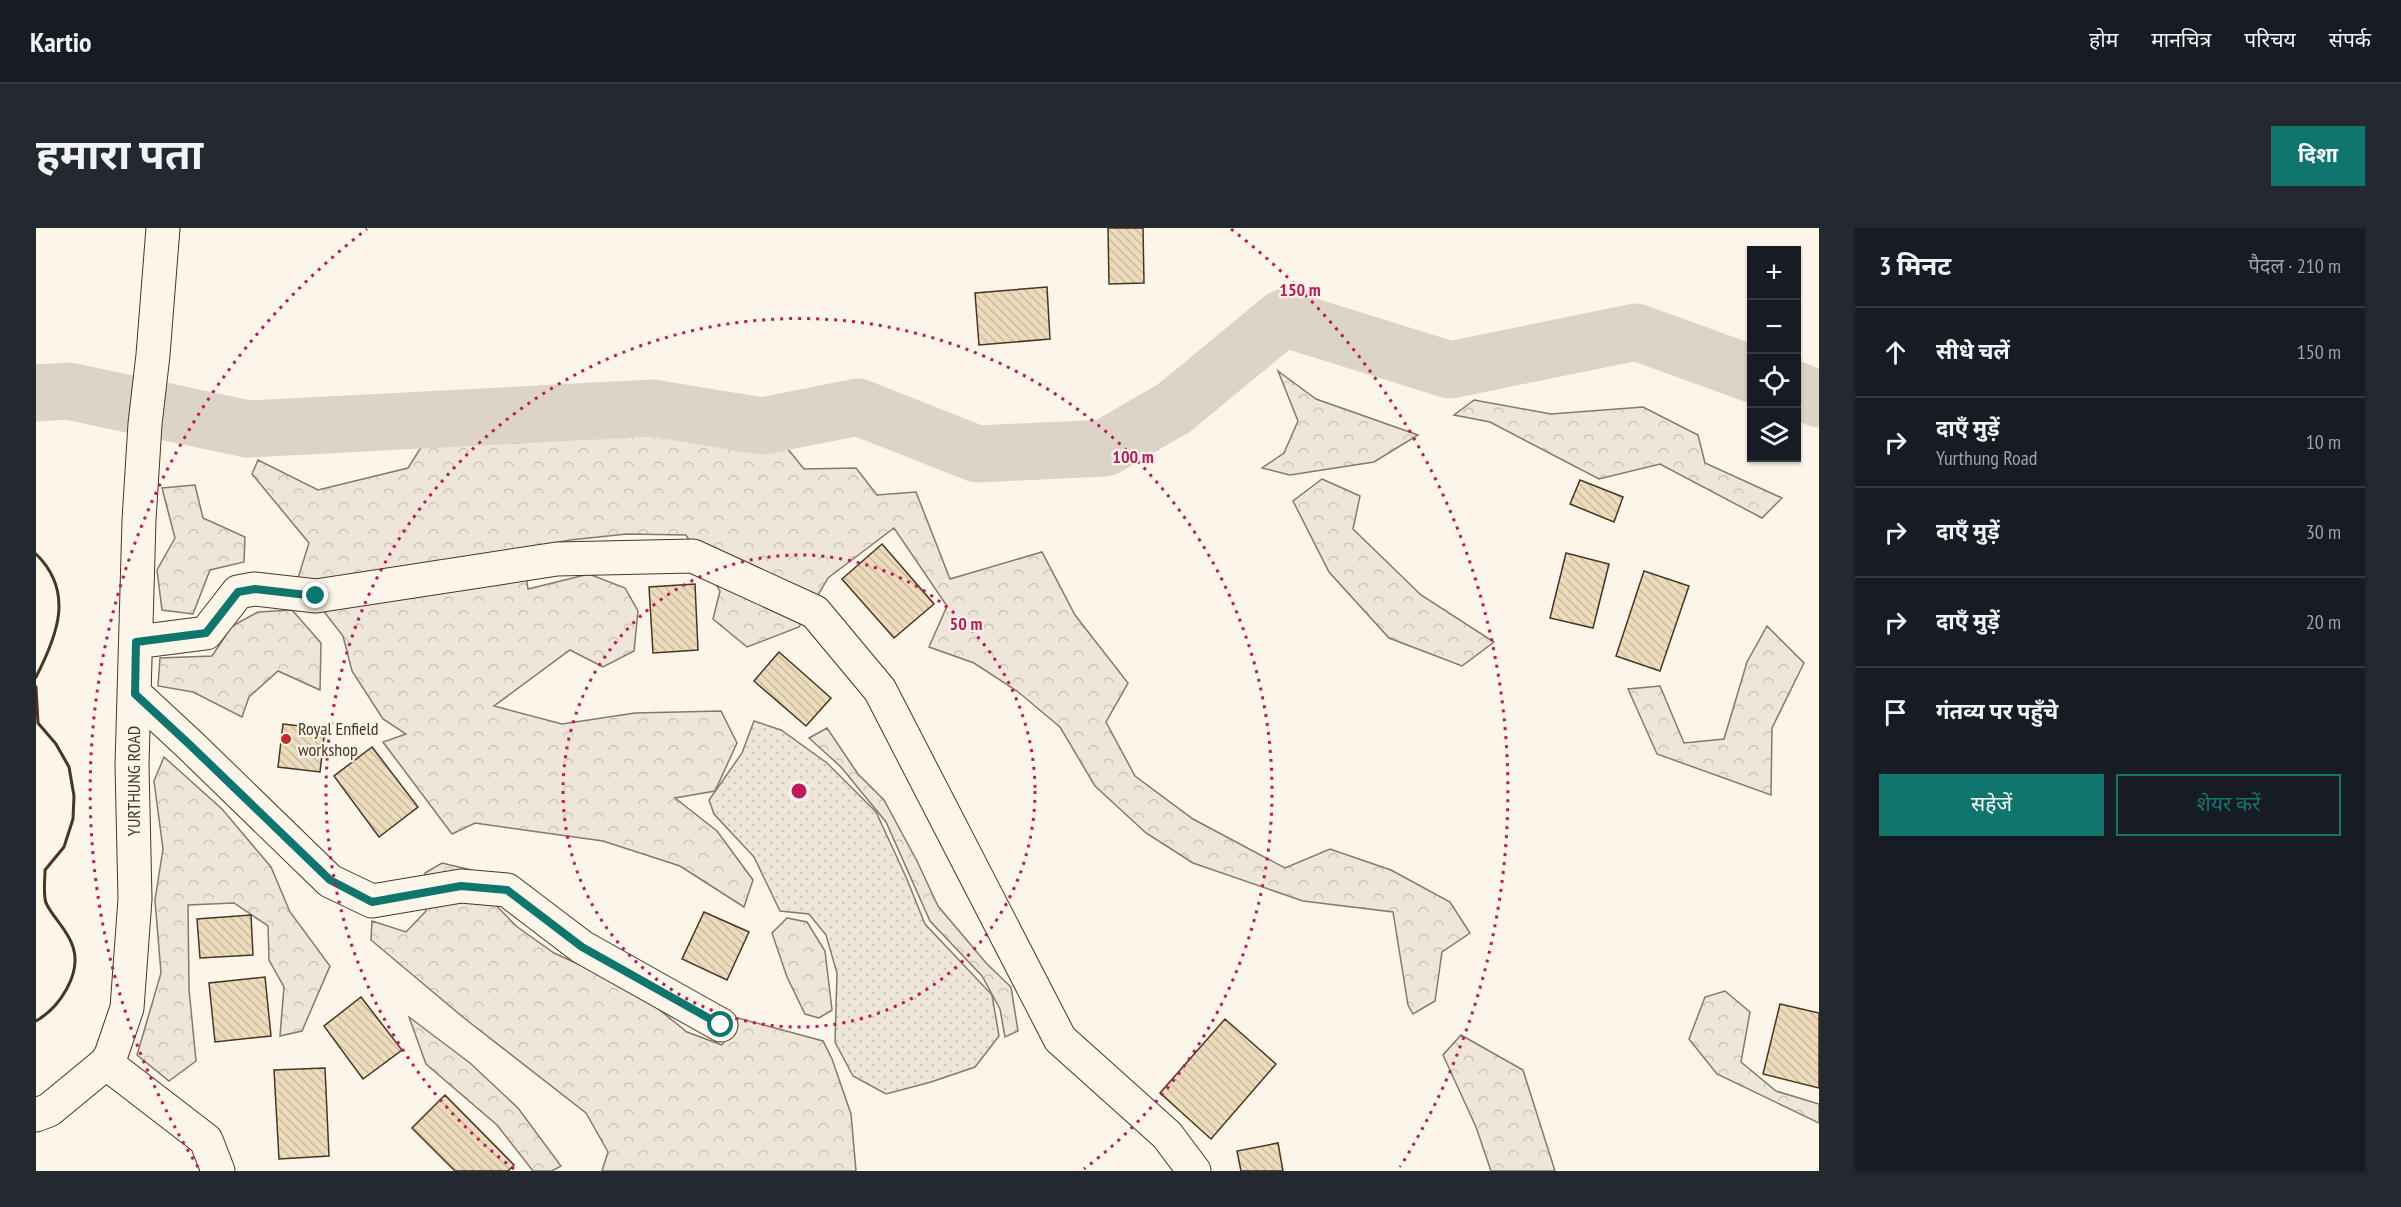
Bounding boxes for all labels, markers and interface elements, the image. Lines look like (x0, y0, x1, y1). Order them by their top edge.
text: Kartio (30, 23, 92, 60)
text: होम (2089, 26, 2118, 53)
text: मानचित्र (2151, 26, 2211, 53)
text: परिचय (2244, 26, 2296, 53)
text: संपर्क (2329, 26, 2371, 53)
text: हमारा पता (36, 126, 203, 181)
button: दिशा (2271, 126, 2365, 186)
map controls (1747, 246, 1801, 462)
button: + (1747, 246, 1801, 300)
text: 3 मिनट (1879, 249, 1951, 282)
text: पैदल · 210 m (2248, 253, 2341, 279)
text: 150 m (1279, 278, 1321, 301)
button: − (1747, 300, 1801, 354)
icon: ahead (1879, 336, 1912, 369)
text: सीधे चलें (1936, 337, 2010, 365)
text: 150 m (2297, 339, 2341, 365)
button: locate (1747, 354, 1801, 408)
button: layers (1747, 408, 1801, 462)
text: दाएँ मुड़ें (1936, 414, 2000, 442)
icon: right (1879, 426, 1912, 459)
text: 10 m (2306, 429, 2341, 455)
text: 100 m (1112, 445, 1154, 468)
text: Yurthung Road (1936, 445, 2037, 471)
icon: right (1879, 516, 1912, 549)
text: दाएँ मुड़ें (1936, 517, 2000, 545)
text: 30 m (2306, 519, 2341, 545)
route end (302, 582, 328, 608)
icon: right (1879, 606, 1912, 639)
text: दाएँ मुड़ें (1936, 607, 2000, 635)
text: 20 m (2306, 609, 2341, 635)
text: 50 m (950, 612, 982, 635)
icon: arrive (1879, 696, 1912, 729)
text: गंतव्य पर पहुँचे (1936, 697, 2058, 725)
place label: Royal Enfield workshop (298, 717, 378, 761)
street label: YURTHUNG ROAD (122, 726, 145, 836)
marker: Royal Enfield workshop (279, 732, 293, 746)
button: सहेजें (1879, 774, 2104, 836)
button: शेयर करें (2116, 774, 2341, 836)
centre of rings (789, 781, 809, 801)
route start (707, 1011, 733, 1037)

